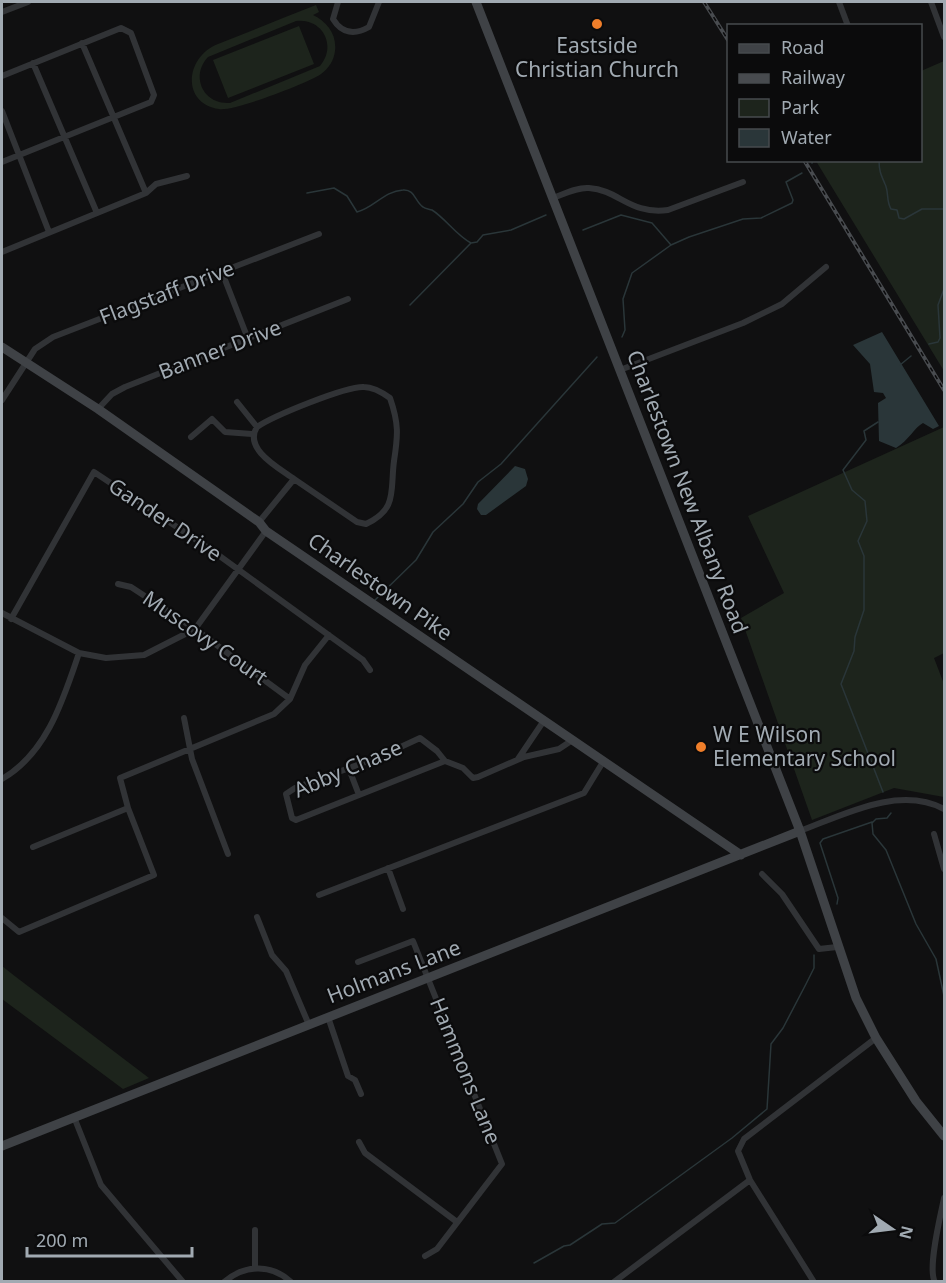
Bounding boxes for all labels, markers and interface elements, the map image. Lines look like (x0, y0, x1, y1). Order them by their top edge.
marker: Eastside Christian Church (590, 17, 604, 31)
legend (727, 24, 922, 162)
place label: Eastside Christian Church (515, 31, 679, 83)
text: Road (781, 35, 824, 59)
text: Railway (781, 65, 846, 89)
text: Park (781, 95, 819, 119)
text: Water (781, 125, 832, 149)
street label: Flagstaff Drive (95, 254, 238, 331)
street label: Banner Drive (154, 313, 285, 385)
street label: Charlestown New Albany Road (621, 346, 755, 637)
street label: Gander Drive (103, 471, 228, 567)
street label: Charlestown Pike (303, 526, 458, 646)
street label: Muscovy Court (138, 584, 274, 691)
place label: W E Wilson Elementary School (713, 720, 896, 772)
street label: Abby Chase (289, 733, 406, 803)
marker: W E Wilson Elementary School (694, 740, 708, 754)
street label: Holmans Lane (323, 933, 465, 1009)
street label: Hammons Lane (424, 993, 508, 1148)
north arrow (862, 1199, 922, 1259)
scale bar (27, 1220, 192, 1258)
text: N (894, 1224, 919, 1242)
text: 200 m (36, 1228, 88, 1252)

